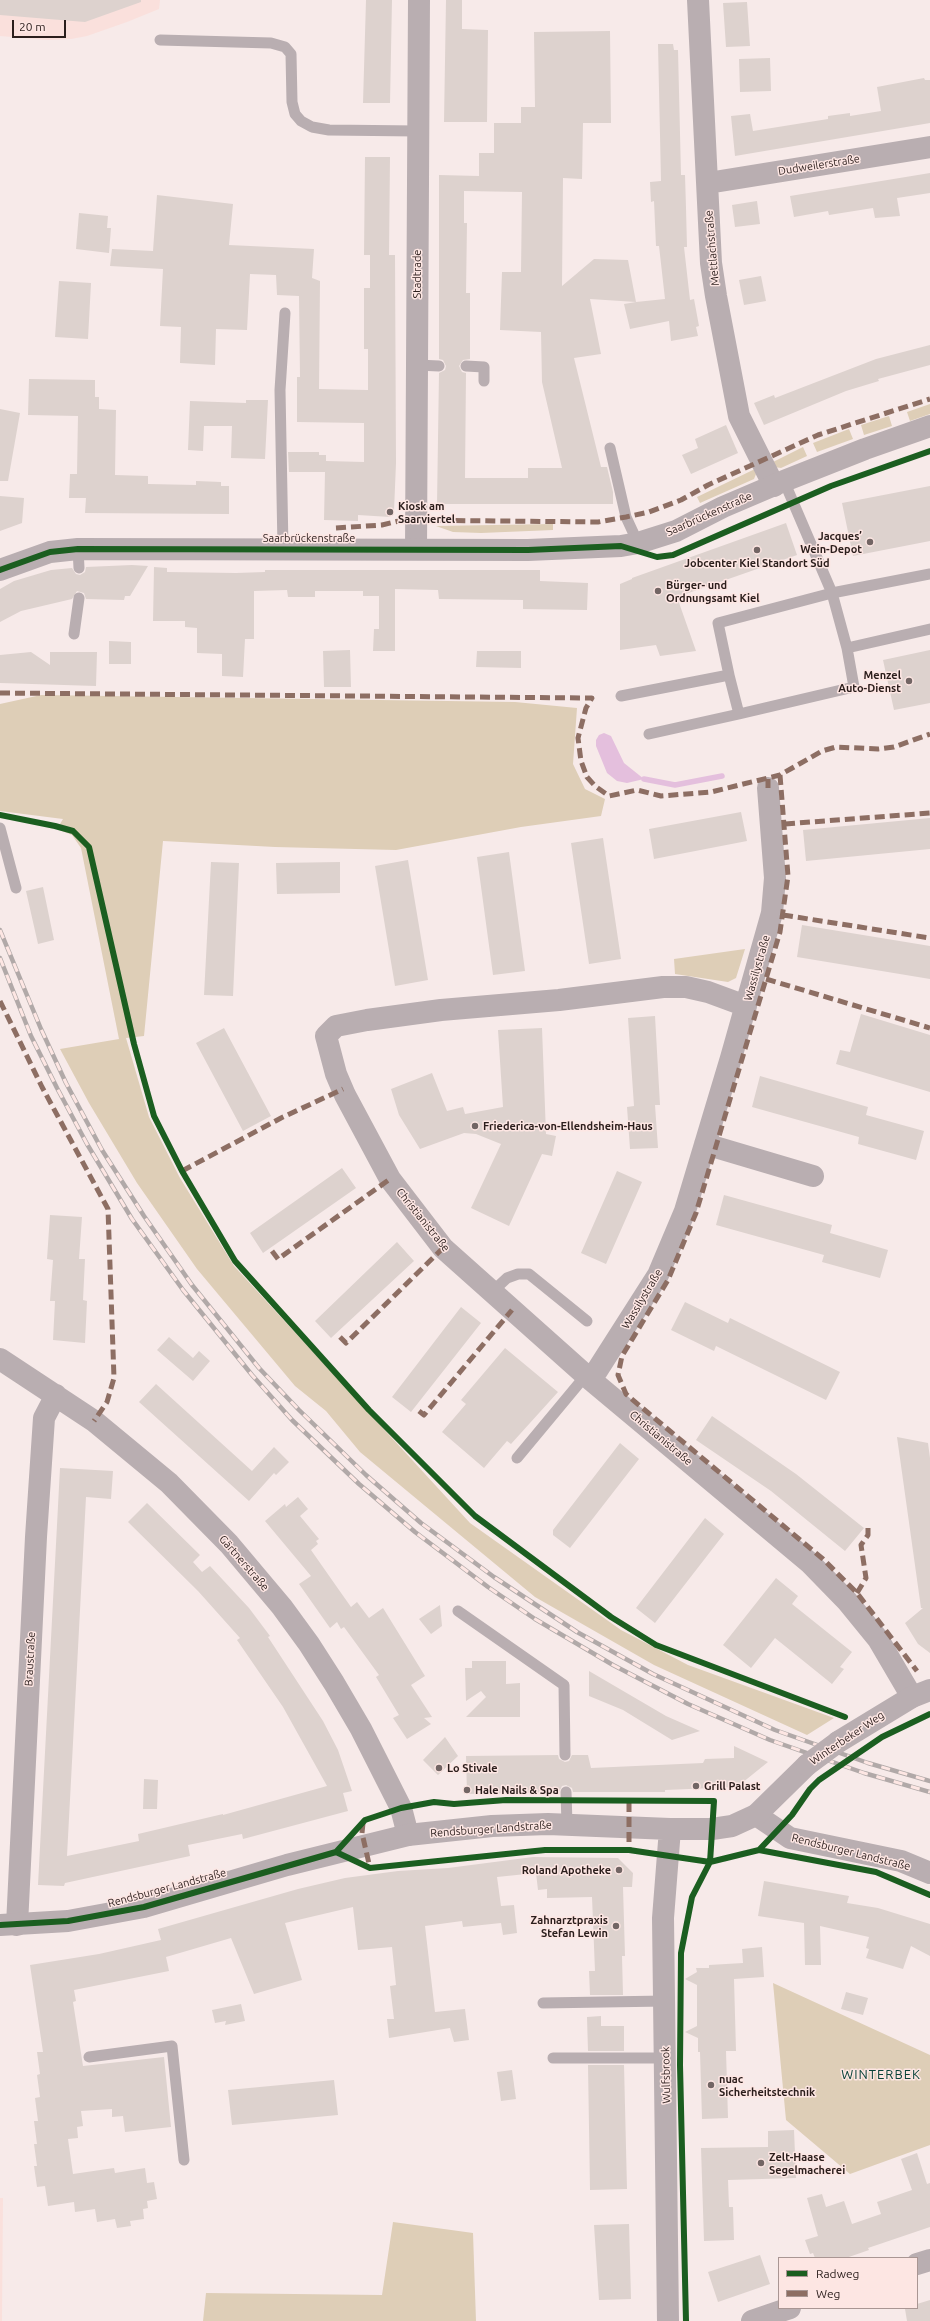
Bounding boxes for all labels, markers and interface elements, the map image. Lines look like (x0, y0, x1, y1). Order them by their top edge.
scale bar (14, 12, 68, 38)
text: 20 m (19, 20, 46, 33)
street label: Dudweilerstraße (777, 152, 861, 178)
street label: Mettlachstraße (702, 210, 722, 286)
street label: Stadtrade (410, 250, 424, 298)
street label: Saarbrückenstraße (664, 489, 754, 539)
place label: Kiosk am Saarviertel (398, 499, 455, 525)
marker: Kiosk am Saarviertel (385, 507, 395, 517)
place label: Jacques’ Wein-Depot (800, 529, 862, 555)
street label: Saarbrückenstraße (263, 531, 355, 545)
marker: Jacques’ Wein-Depot (865, 537, 875, 547)
marker: Jobcenter Kiel Standort Süd (752, 545, 762, 555)
place label: Jobcenter Kiel Standort Süd (684, 556, 830, 570)
place label: Bürger- und Ordnungsamt Kiel (666, 578, 760, 604)
marker: Bürger- und Ordnungsamt Kiel (653, 586, 663, 596)
place label: Menzel Auto-Dienst (838, 668, 901, 694)
marker: Menzel Auto-Dienst (904, 676, 914, 686)
street label: Wassilystraße (741, 934, 773, 1002)
place label: Friederica-von-Ellendsheim-Haus (483, 1119, 653, 1133)
marker: Friederica-von-Ellendsheim-Haus (470, 1121, 480, 1131)
street label: Christianistraße (393, 1186, 453, 1254)
street label: Wassilystraße (619, 1267, 665, 1331)
street label: Christianistraße (627, 1408, 695, 1468)
street label: Gärtnerstraße (216, 1532, 272, 1594)
street label: Braustraße (22, 1631, 38, 1687)
street label: Winterbeker Weg (807, 1708, 887, 1768)
place label: Lo Stivale (447, 1761, 498, 1775)
marker: Lo Stivale (434, 1763, 444, 1773)
place label: Grill Palast (704, 1779, 761, 1793)
marker: Grill Palast (691, 1781, 701, 1791)
place label: Hale Nails & Spa (475, 1783, 559, 1797)
marker: Hale Nails & Spa (462, 1785, 472, 1795)
street label: Rendsburger Landstraße (430, 1818, 552, 1840)
street label: Rendsburger Landstraße (790, 1831, 912, 1873)
place label: Roland Apotheke (522, 1863, 611, 1877)
marker: Roland Apotheke (614, 1865, 624, 1875)
street label: Rendsburger Landstraße (106, 1866, 228, 1910)
place label: Zahnarztpraxis Stefan Lewin (531, 1913, 608, 1939)
marker: Zahnarztpraxis Stefan Lewin (611, 1921, 621, 1931)
street label: Wulfsbrook (659, 2046, 673, 2104)
district label: WINTERBEK (841, 2067, 921, 2083)
place label: nuac Sicherheitstechnik (719, 2072, 815, 2098)
marker: nuac Sicherheitstechnik (706, 2080, 716, 2090)
place label: Zelt-Haase Segelmacherei (769, 2150, 845, 2176)
marker: Zelt-Haase Segelmacherei (756, 2158, 766, 2168)
legend (778, 2257, 918, 2309)
text: Radweg (816, 2267, 859, 2280)
text: Weg (816, 2287, 840, 2300)

